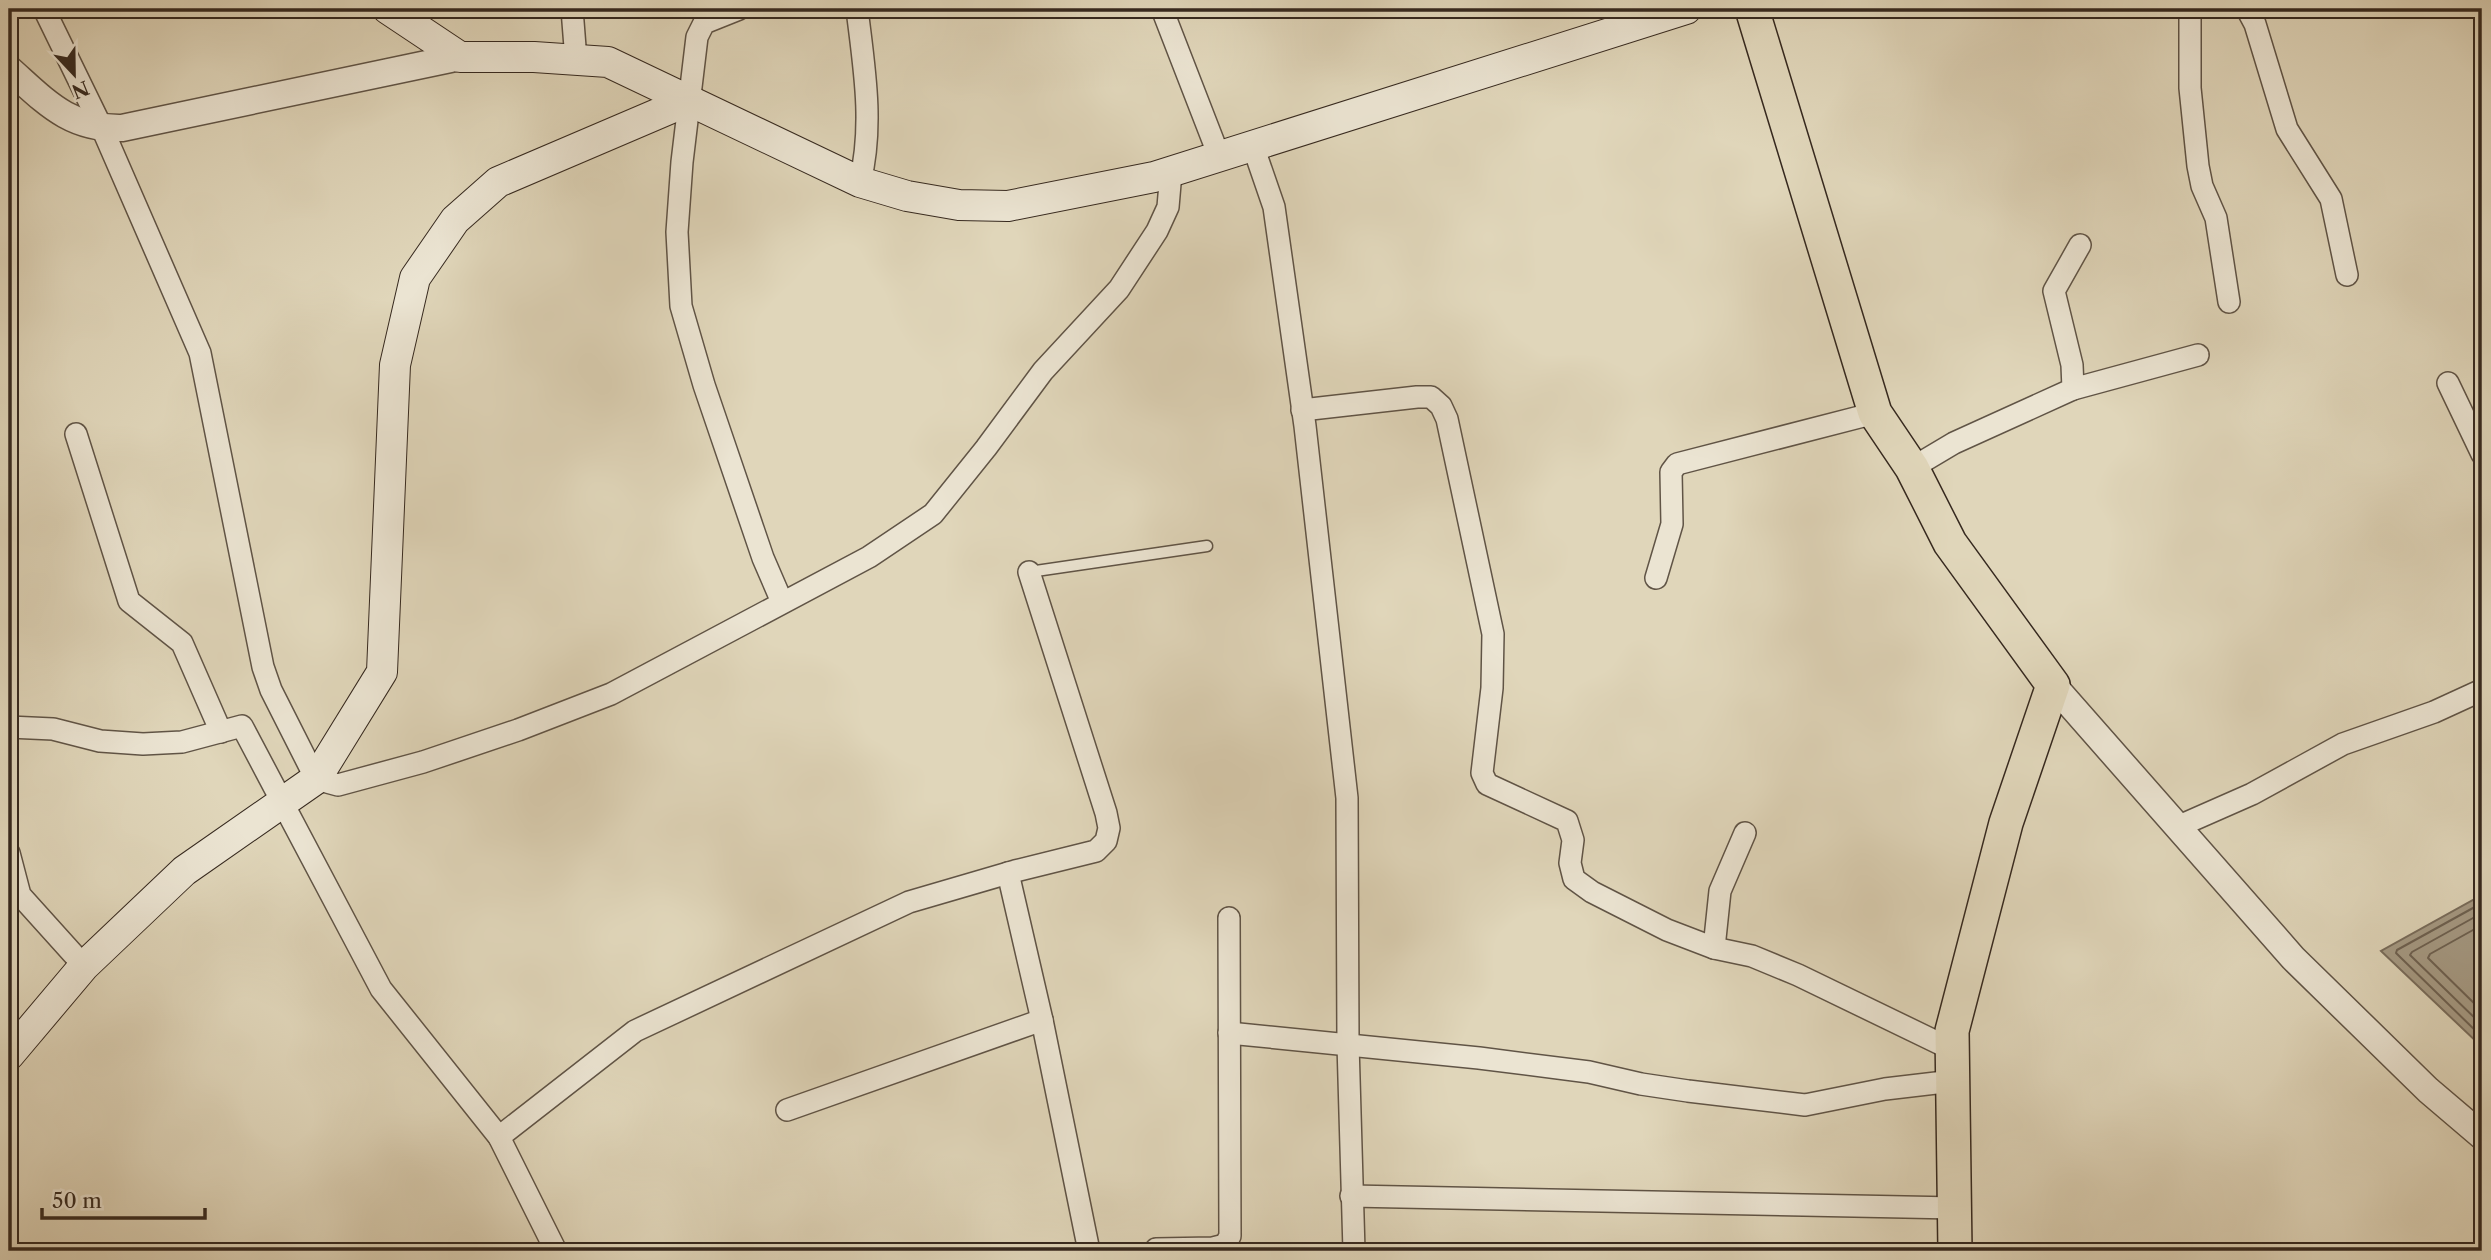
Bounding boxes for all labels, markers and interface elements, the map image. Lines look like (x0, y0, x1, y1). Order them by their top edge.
north arrow (38, 38, 108, 108)
text: N (68, 76, 92, 103)
scale bar (42, 1176, 205, 1220)
text: 50 m (52, 1188, 102, 1213)

